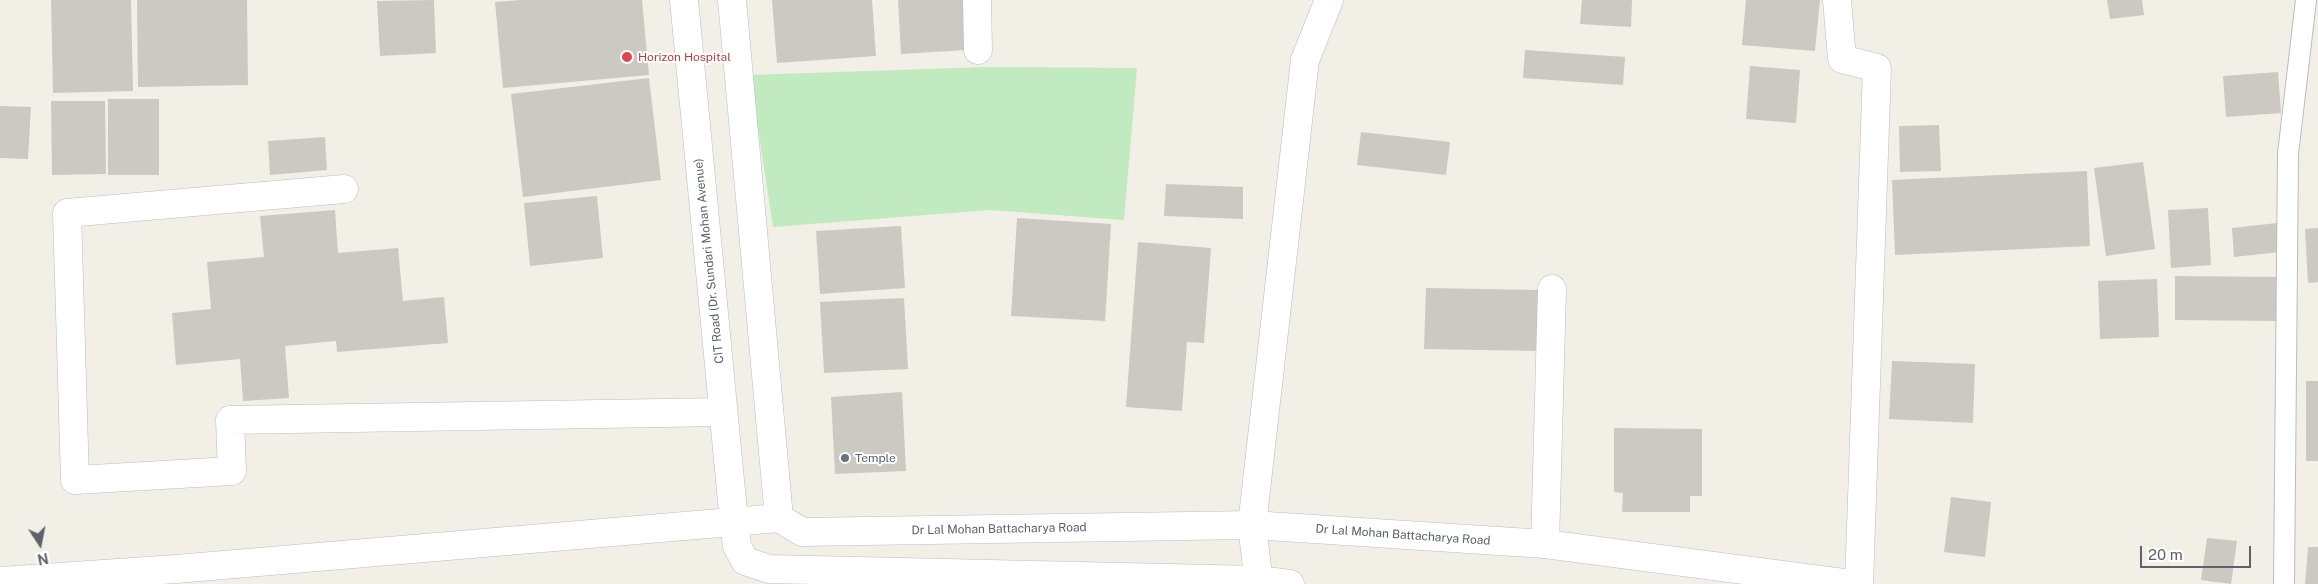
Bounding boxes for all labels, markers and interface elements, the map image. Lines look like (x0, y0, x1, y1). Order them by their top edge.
marker: Horizon Hospital (620, 50, 634, 64)
place label: Horizon Hospital (638, 50, 731, 64)
street label: CIT Road (Dr. Sundari Mohan Avenue) (691, 158, 727, 364)
place label: Temple (855, 451, 896, 465)
marker: Temple (839, 452, 851, 464)
north arrow (15, 519, 65, 569)
street label: Dr Lal Mohan Battacharya Road (911, 520, 1087, 538)
street label: Dr Lal Mohan Battacharya Road (1315, 522, 1491, 548)
scale bar (2143, 536, 2254, 568)
text: 20 m (2148, 546, 2183, 563)
text: N (36, 550, 50, 568)

